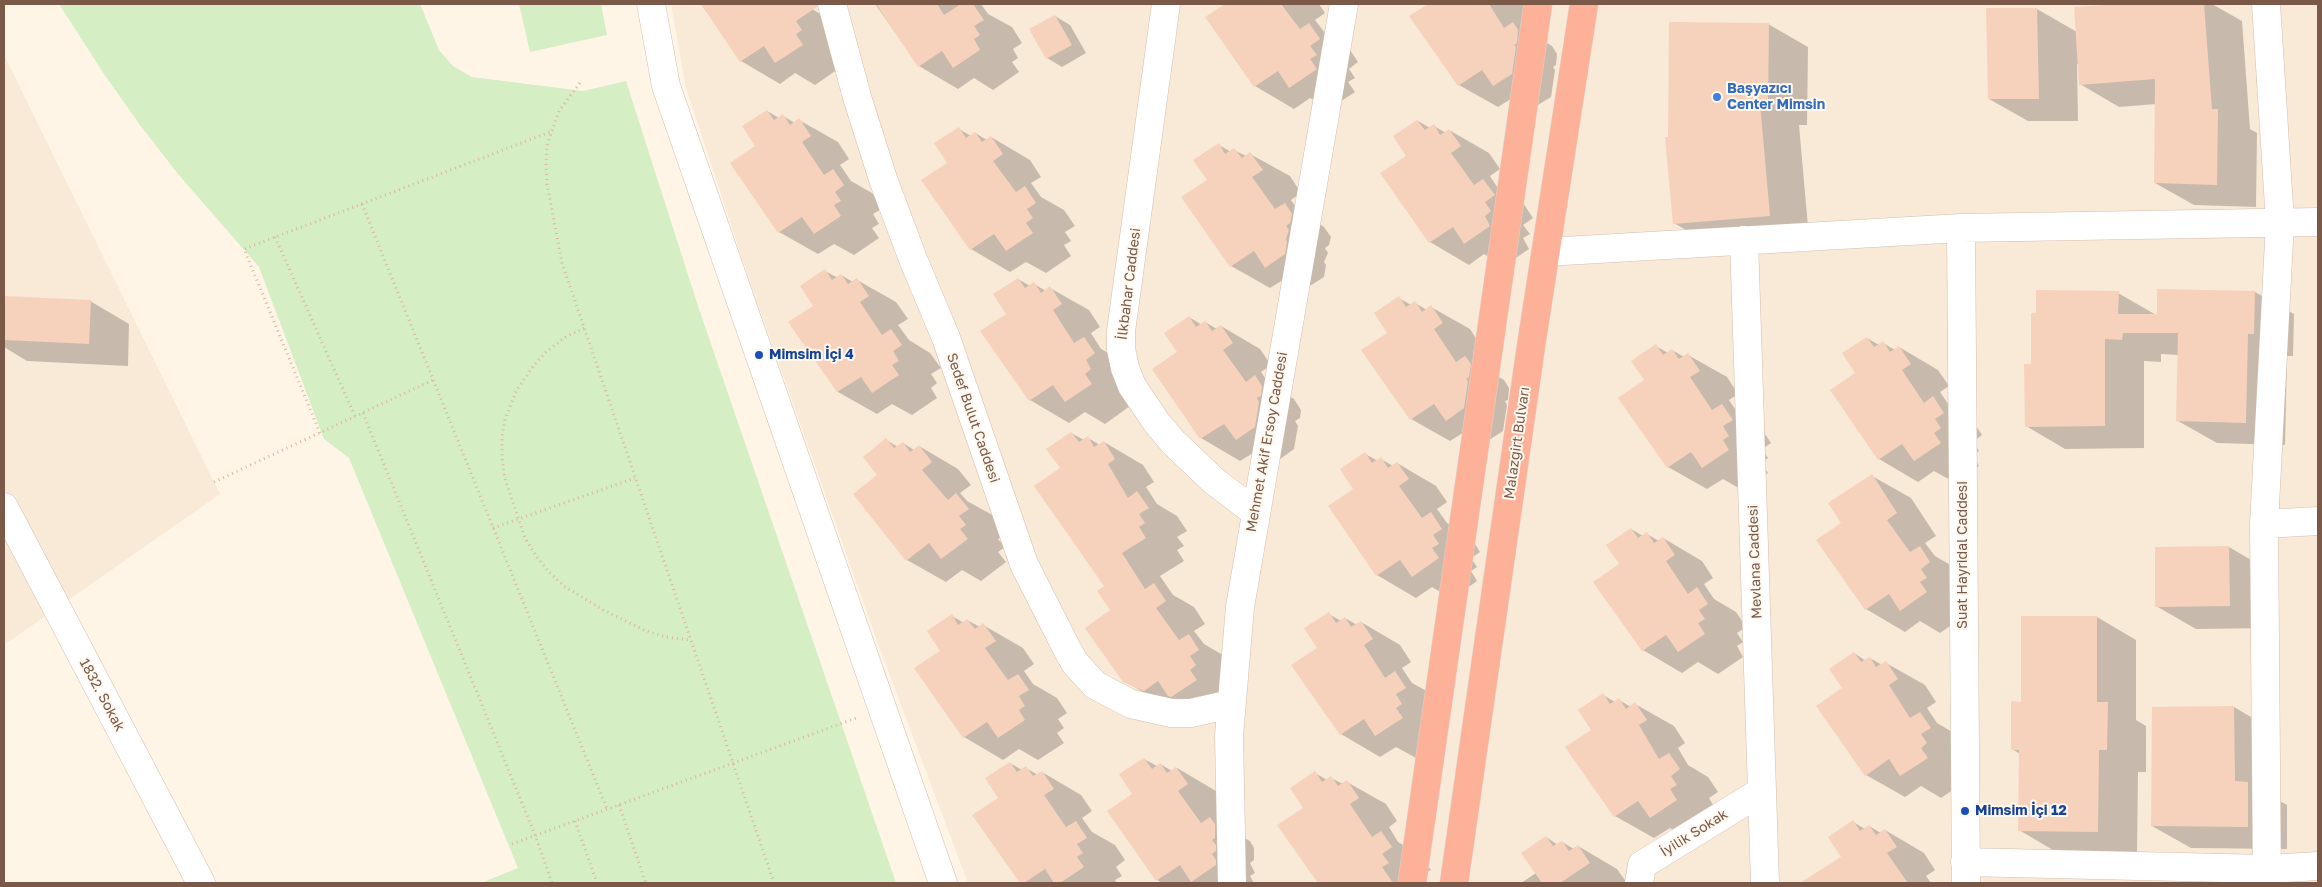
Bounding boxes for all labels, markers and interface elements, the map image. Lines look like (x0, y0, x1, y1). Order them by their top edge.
place label: Başyazıcı Center Mimsin (1727, 81, 1825, 114)
marker: Başyazıcı Center Mimsin (1711, 91, 1723, 103)
street label: İlkbahar Caddesi (1114, 227, 1144, 341)
place label: Mimsim İçi 4 (769, 347, 854, 363)
marker: Mimsim İçi 4 (753, 349, 765, 361)
street label: Sedef Bulut Caddesi (943, 351, 1003, 485)
street label: Mehmet Akif Ersoy Caddesi (1243, 351, 1291, 533)
street label: Malazgirt Bulvarı (1501, 386, 1533, 500)
street label: Suat Hayridal Caddesi (1955, 481, 1971, 629)
street label: Mevlana Caddesi (1745, 505, 1765, 619)
street label: 1832. Sokak (76, 656, 128, 734)
place label: Mimsim İçi 12 (1975, 803, 2067, 819)
marker: Mimsim İçi 12 (1959, 805, 1971, 817)
street label: İyilik Sokak (1657, 806, 1731, 860)

